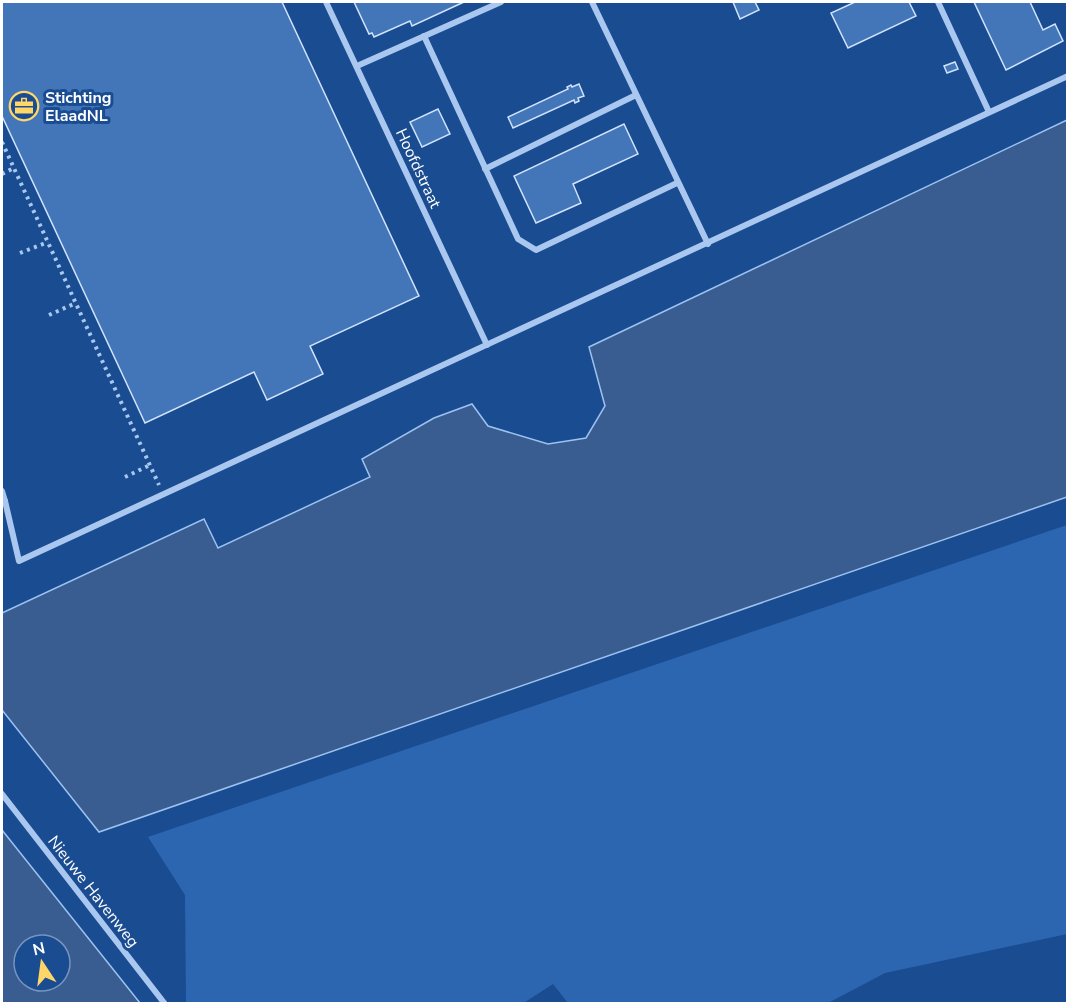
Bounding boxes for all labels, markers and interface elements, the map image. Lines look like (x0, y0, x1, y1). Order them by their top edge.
place label: Stichting ElaadNL (45, 87, 111, 127)
office icon: Stichting ElaadNL (8, 90, 40, 122)
street label: Hoofdstraat (390, 125, 446, 212)
street label: Nieuwe Havenweg (43, 831, 144, 952)
north arrow (12, 933, 72, 993)
text: N (31, 937, 47, 961)

